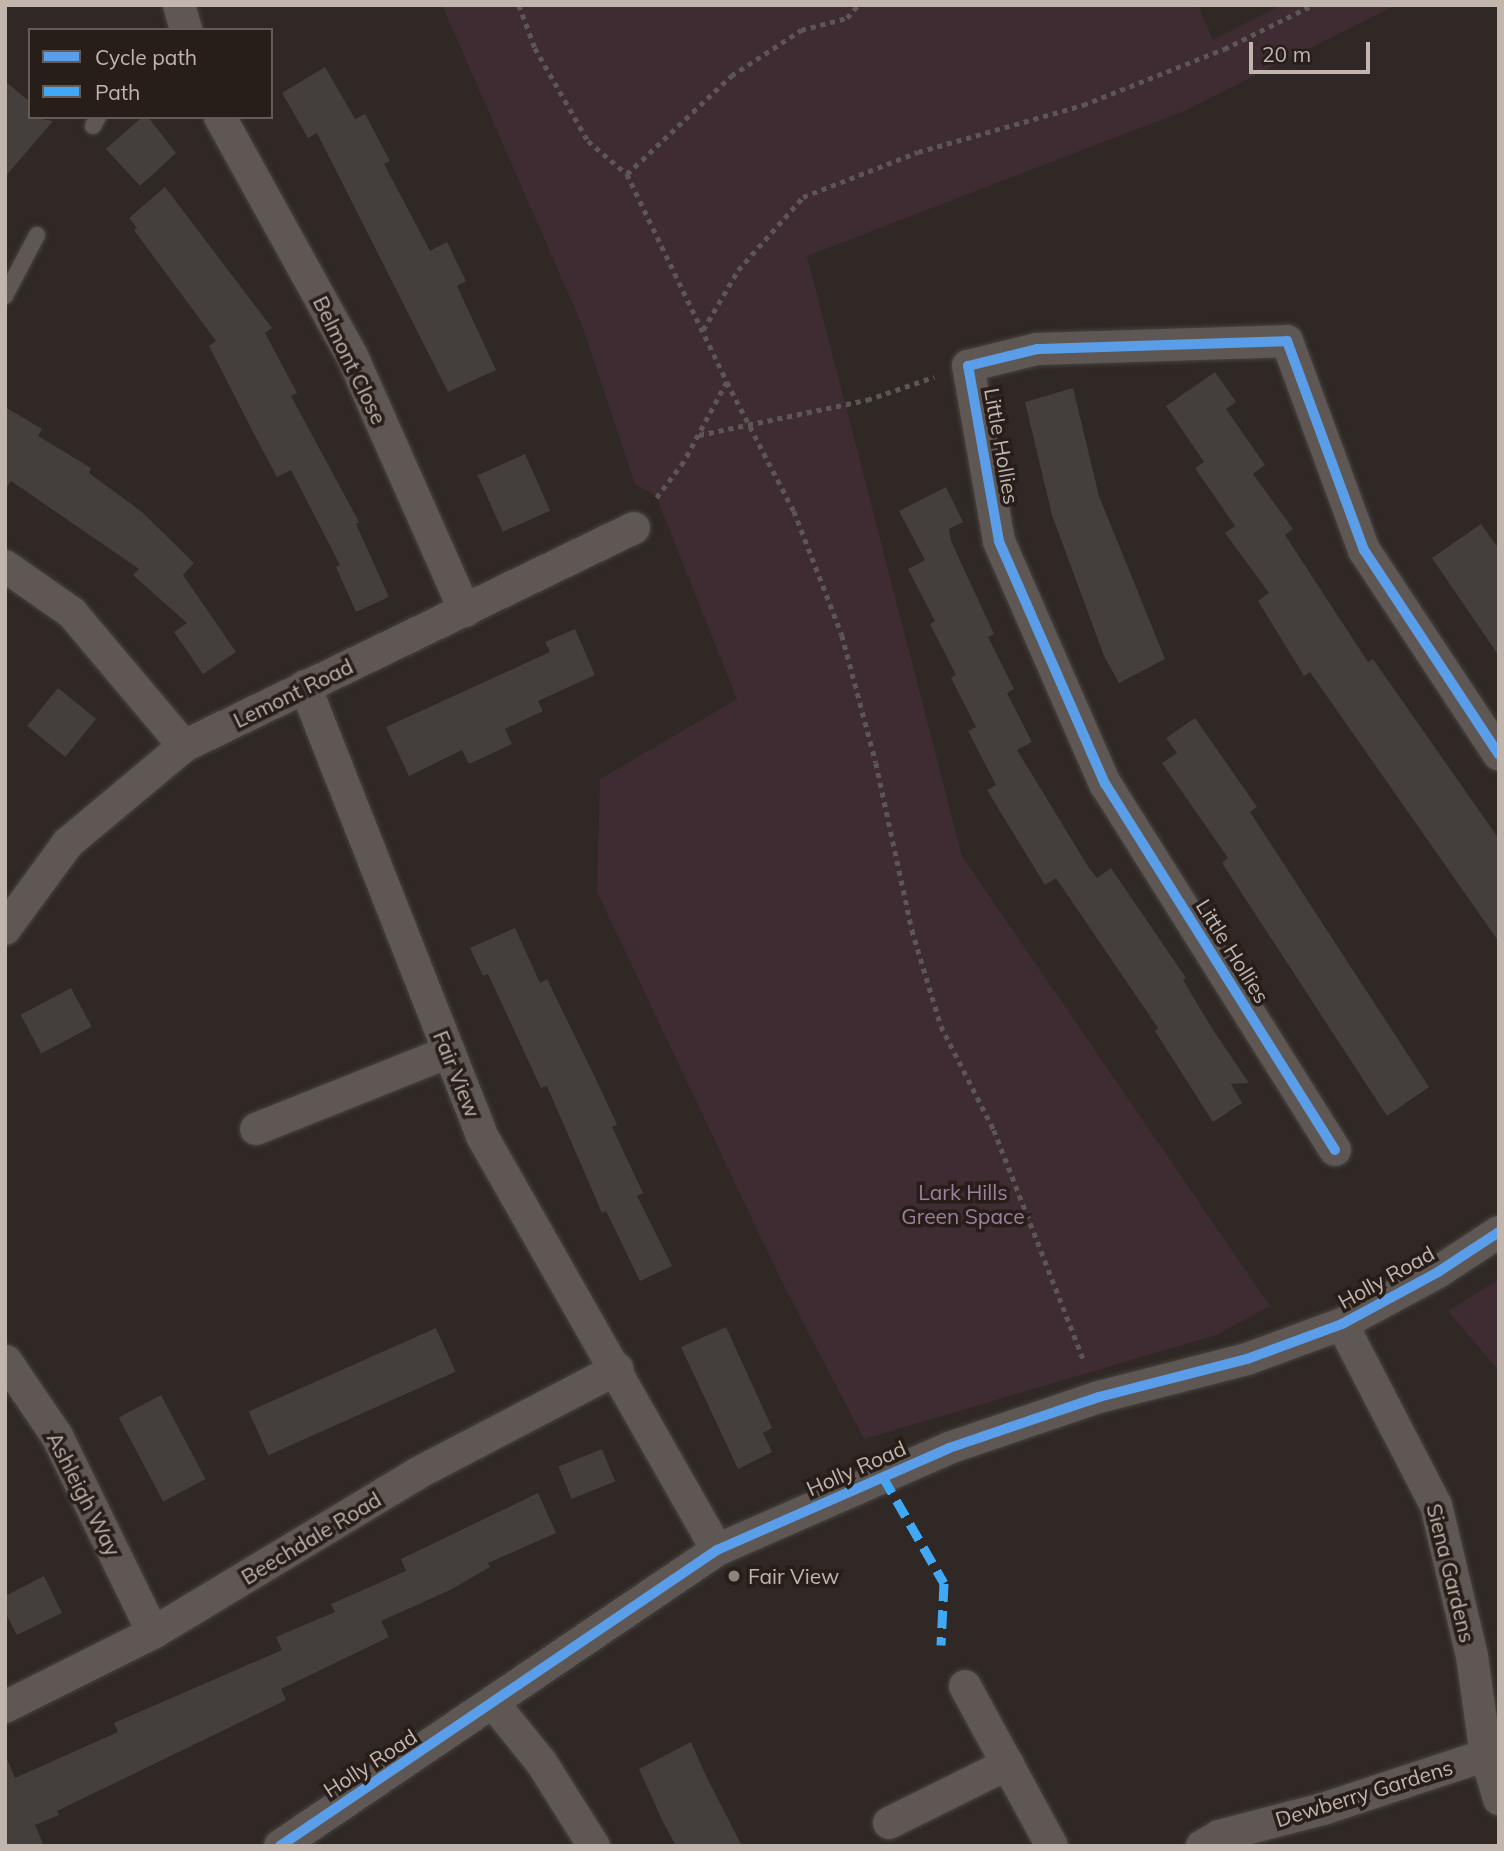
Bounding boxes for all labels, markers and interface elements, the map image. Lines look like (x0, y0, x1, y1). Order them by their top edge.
legend (28, 28, 273, 119)
scale bar (1252, 28, 1373, 72)
text: 20 m (1262, 41, 1311, 67)
text: Cycle path (95, 44, 197, 70)
text: Path (95, 79, 140, 105)
street label: Belmont Close (308, 292, 392, 428)
street label: Little Hollies (979, 386, 1025, 506)
street label: Lemont Road (229, 653, 357, 733)
street label: Little Hollies (1191, 894, 1275, 1008)
street label: Fair View (428, 1027, 486, 1121)
park label: Lark Hills Green Space (901, 1179, 1025, 1229)
street label: Holly Road (1333, 1240, 1439, 1314)
street label: Ashleigh Way (42, 1428, 126, 1560)
street label: Holly Road (802, 1435, 910, 1501)
street label: Beechdale Road (237, 1486, 385, 1590)
street label: Siena Gardens (1422, 1501, 1480, 1645)
place label: Fair View (748, 1563, 839, 1589)
marker: Fair View (726, 1568, 742, 1584)
street label: Holly Road (319, 1724, 421, 1802)
street label: Dewberry Gardens (1272, 1754, 1456, 1832)

